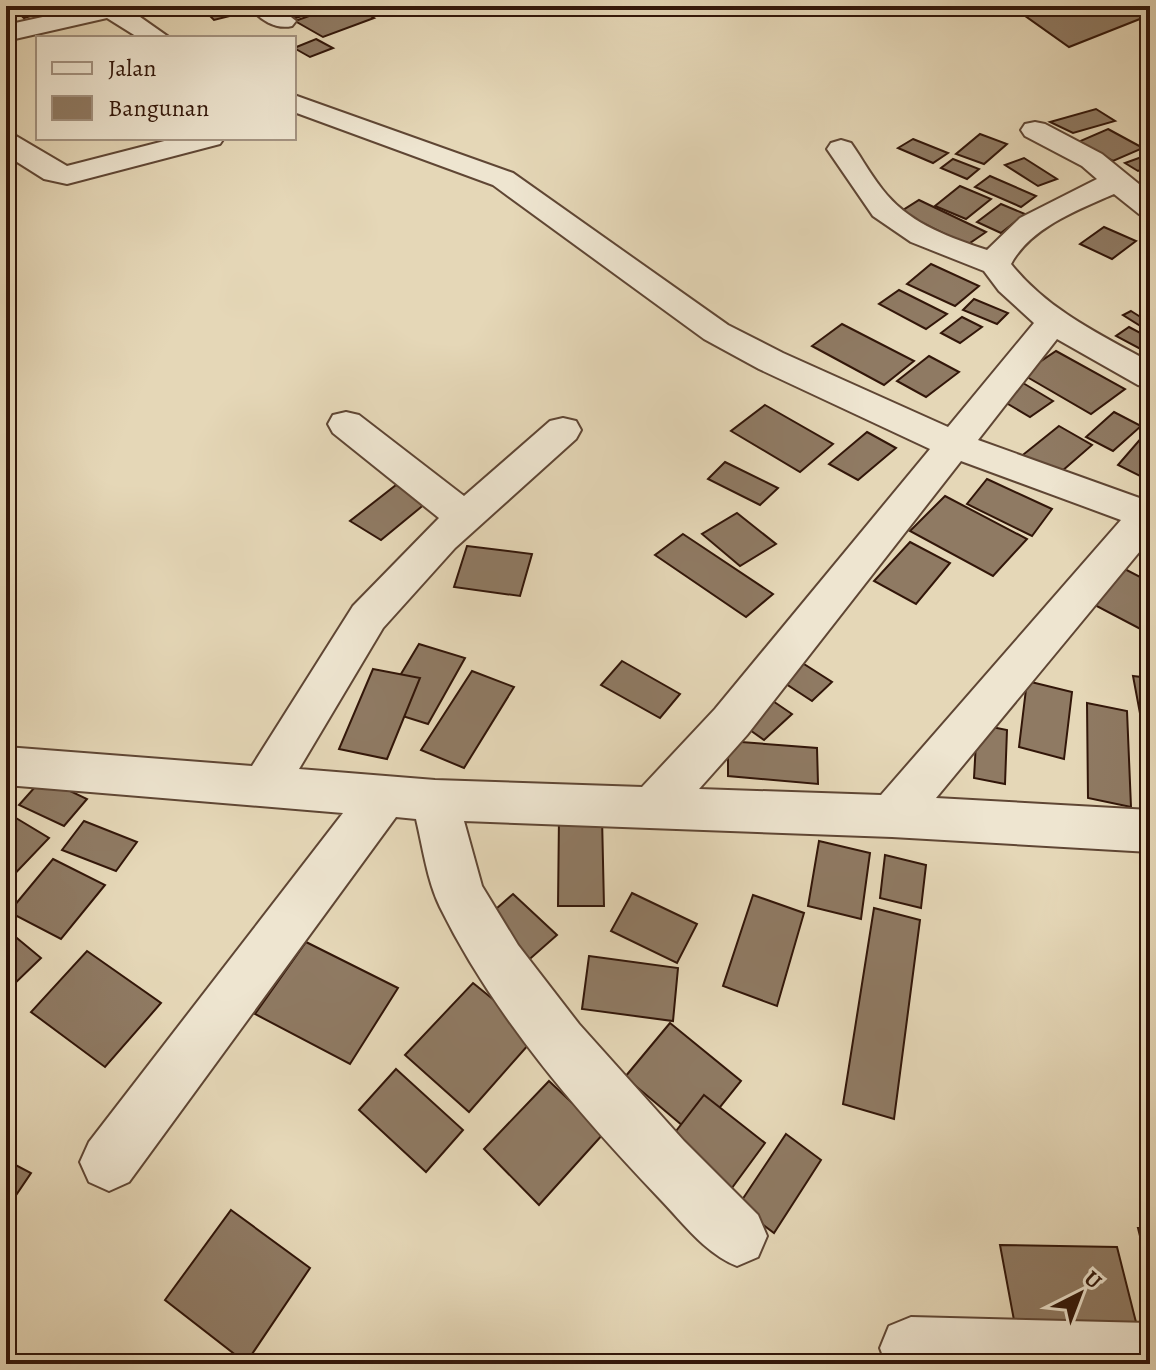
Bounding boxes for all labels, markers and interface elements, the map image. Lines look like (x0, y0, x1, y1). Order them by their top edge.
legend (36, 36, 296, 140)
text: Jalan (108, 52, 157, 84)
text: Bangunan (108, 92, 209, 124)
north arrow (1040, 1254, 1120, 1334)
text: U (1077, 1264, 1109, 1296)

